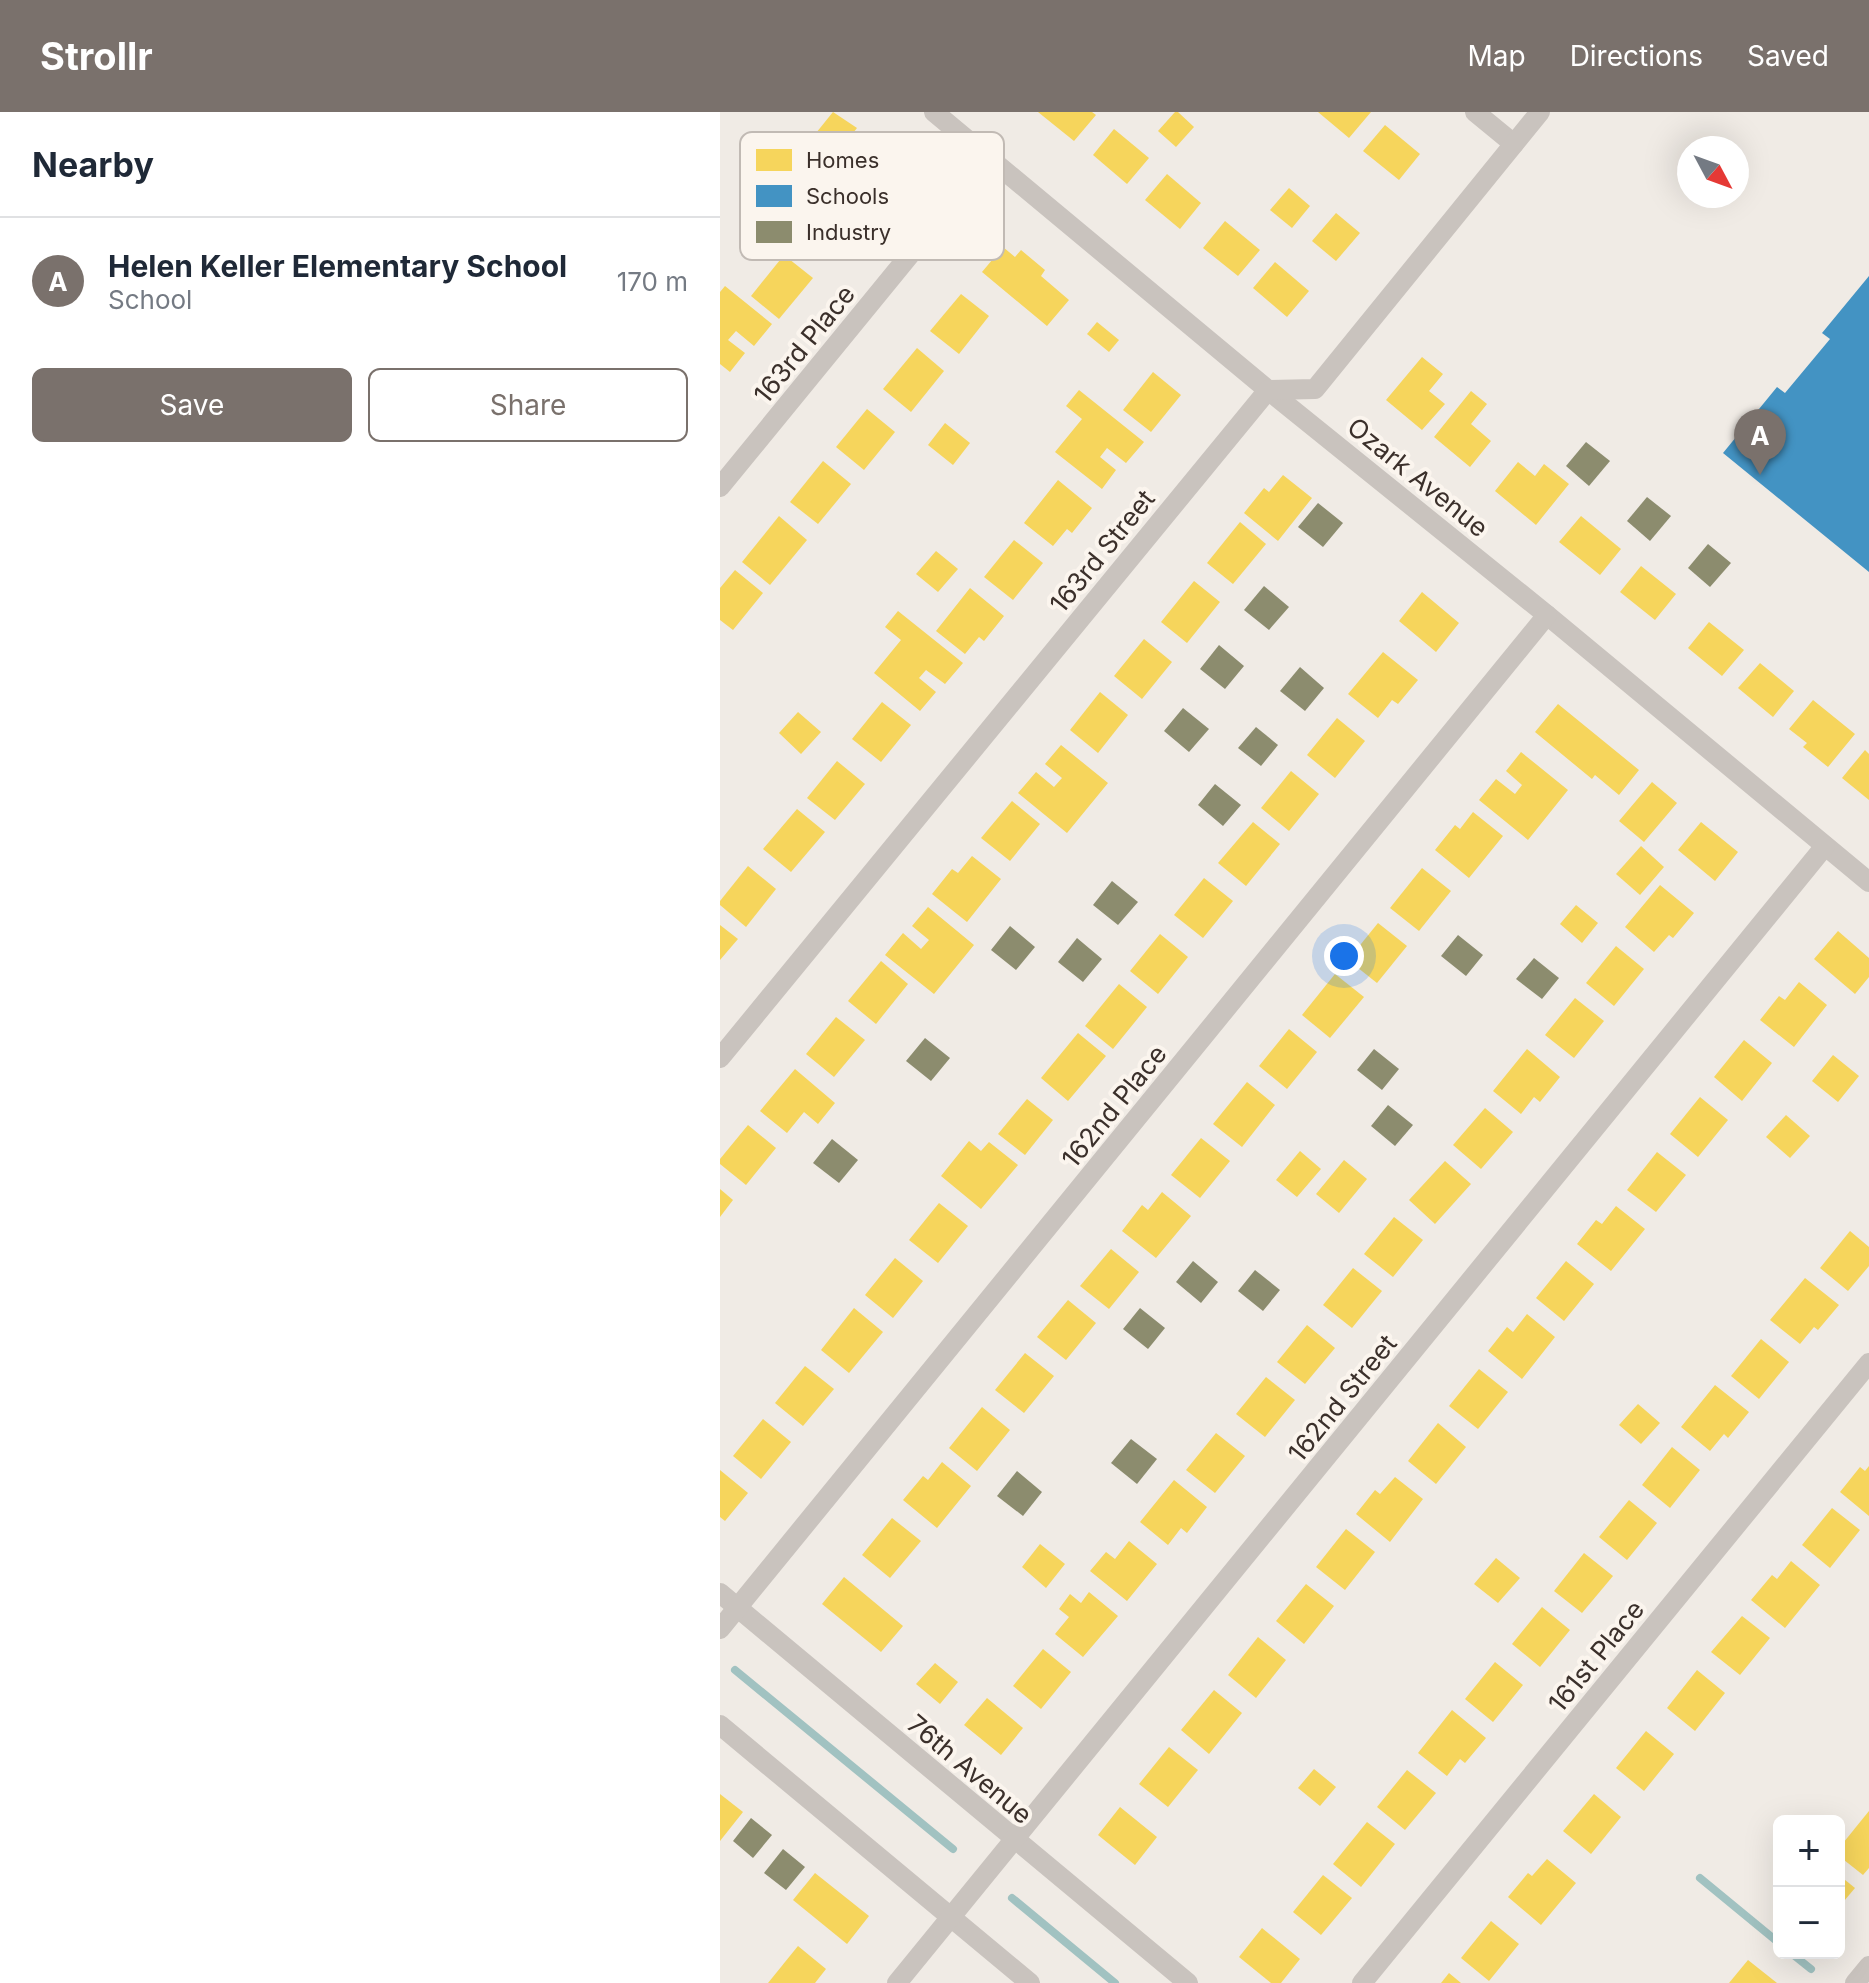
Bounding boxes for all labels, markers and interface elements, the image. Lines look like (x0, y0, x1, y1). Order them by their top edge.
text: Strollr (40, 33, 153, 79)
text: Map (1467, 39, 1526, 73)
text: Directions (1570, 39, 1703, 73)
text: Saved (1747, 39, 1829, 73)
legend (740, 132, 1004, 260)
north arrow (1677, 136, 1749, 208)
text: Nearby (32, 144, 154, 185)
text: Homes (806, 147, 879, 173)
text: Schools (806, 183, 889, 209)
text: Industry (806, 219, 891, 245)
text: Helen Keller Elementary School (108, 248, 567, 284)
text: A (48, 266, 68, 297)
text: 170 m (617, 266, 688, 297)
street label: 163rd Place (747, 279, 861, 409)
text: School (108, 284, 192, 315)
button: Save (32, 368, 352, 442)
button: Share (368, 368, 688, 442)
pin: A (1734, 409, 1786, 475)
street label: Ozark Avenue (1341, 411, 1495, 543)
street label: 163rd Street (1043, 483, 1161, 619)
your location (1324, 936, 1364, 976)
street label: 162nd Place (1055, 1038, 1173, 1174)
street label: 162nd Street (1281, 1328, 1403, 1468)
street label: 161st Place (1542, 1594, 1650, 1718)
street label: 76th Avenue (901, 1708, 1039, 1830)
map controls (1773, 1815, 1845, 1959)
button: + (1773, 1815, 1845, 1887)
button: − (1773, 1887, 1845, 1959)

